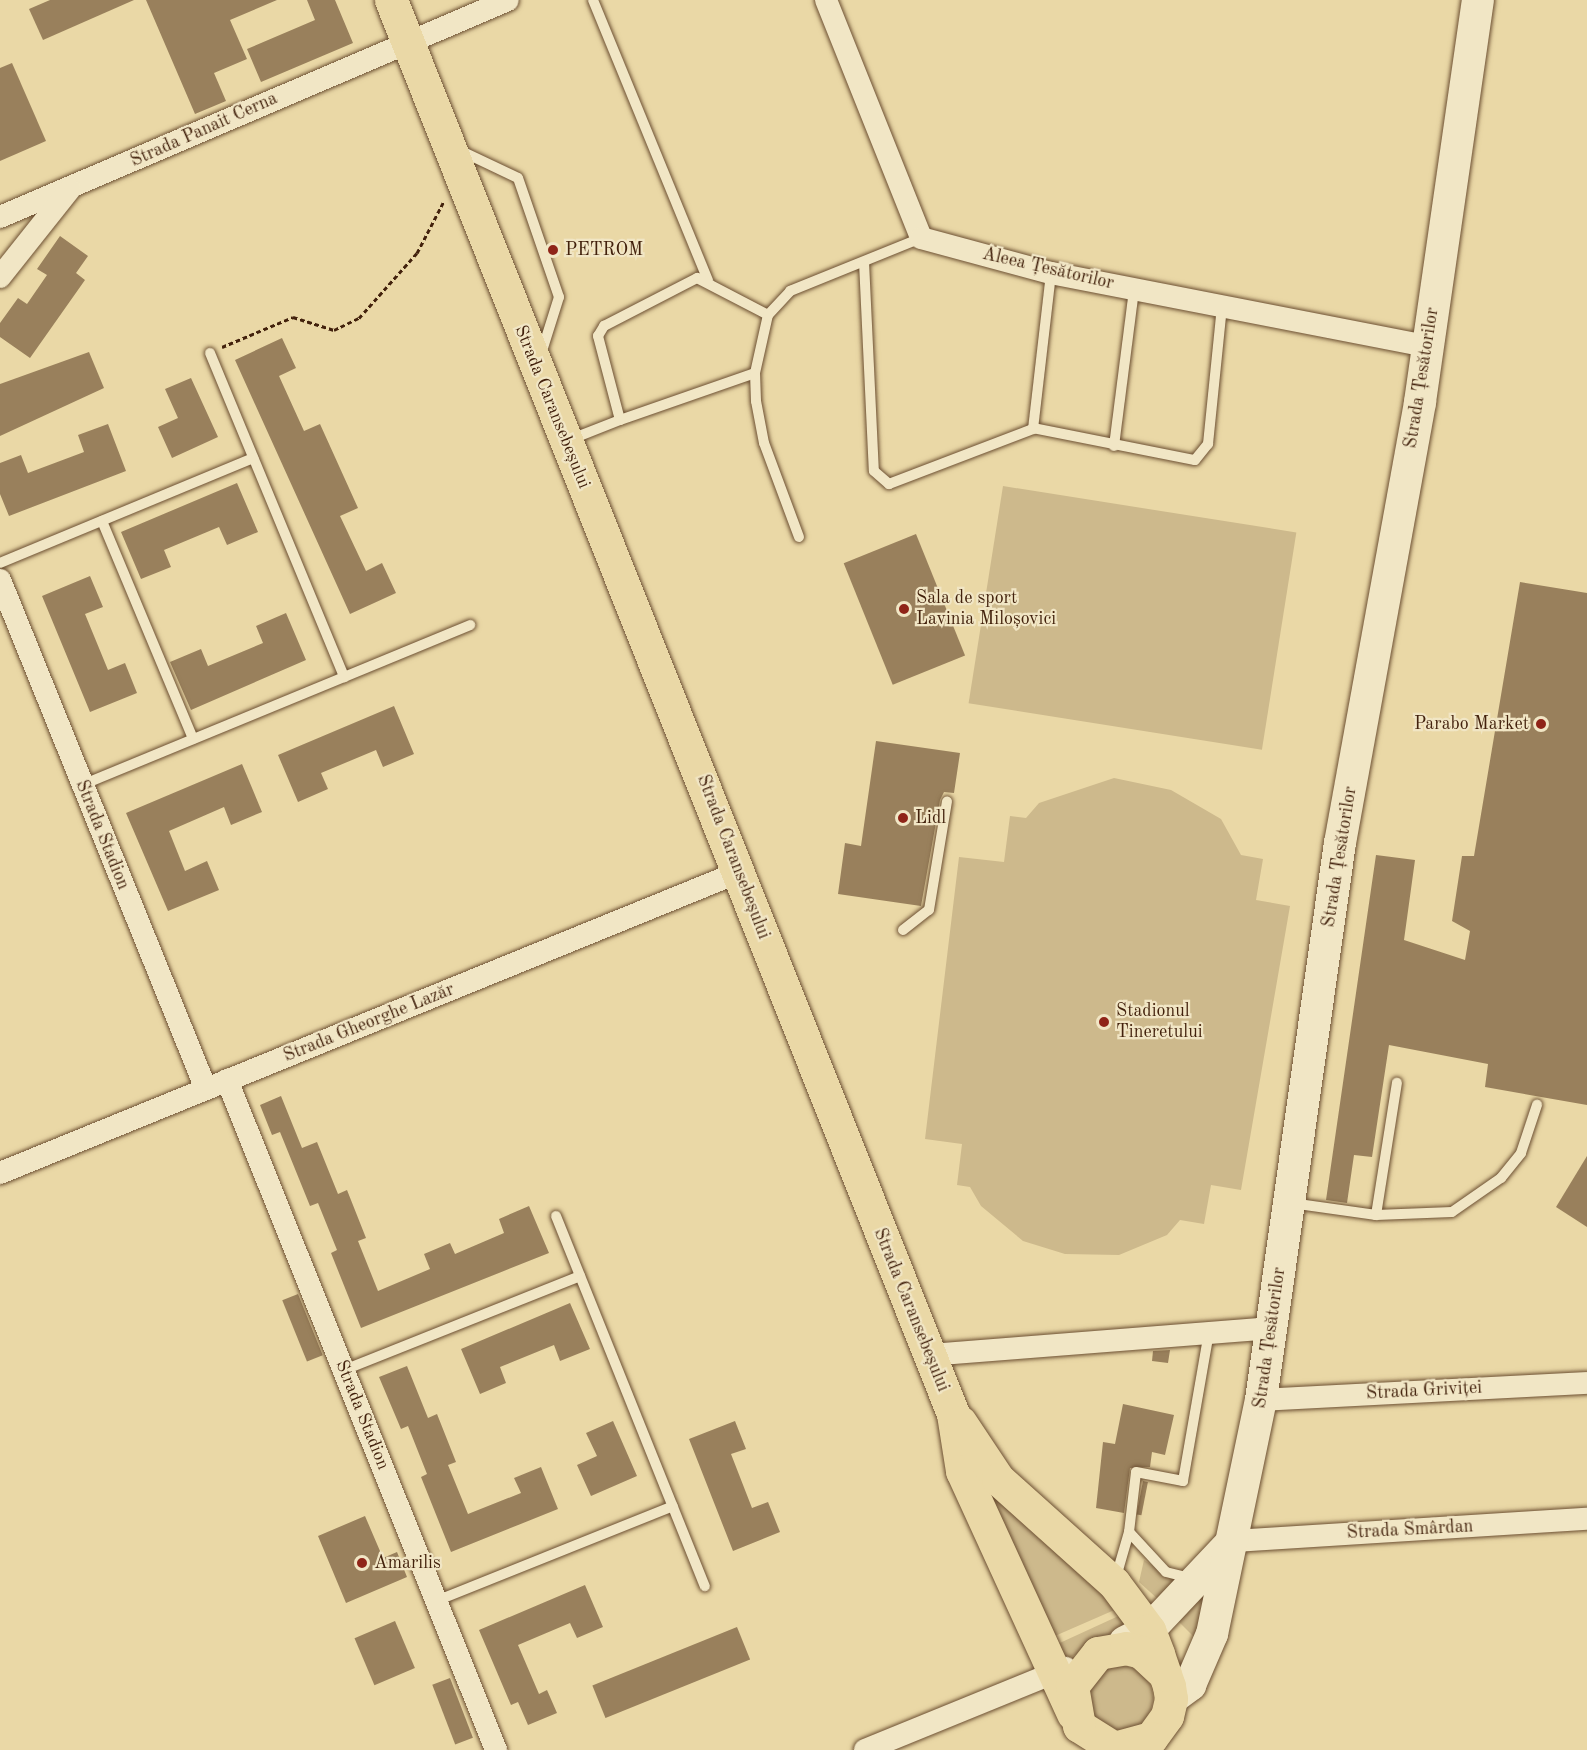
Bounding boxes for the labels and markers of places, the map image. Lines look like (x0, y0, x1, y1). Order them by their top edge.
place label: PETROM (565, 239, 643, 261)
marker: PETROM (546, 243, 560, 257)
place label: Sala de sport Lavinia Miloșovici (916, 588, 1056, 630)
marker: Sala de sport Lavinia Miloșovici (897, 602, 911, 616)
place label: Parabo Market (1414, 713, 1529, 735)
marker: Parabo Market (1534, 717, 1548, 731)
place label: Lidl (915, 807, 946, 829)
marker: Lidl (896, 811, 910, 825)
place label: Stadionul Tineretului (1116, 1001, 1203, 1044)
marker: Stadionul Tineretului (1097, 1015, 1111, 1029)
place label: Amarilis (374, 1552, 441, 1574)
marker: Amarilis (355, 1556, 369, 1570)

